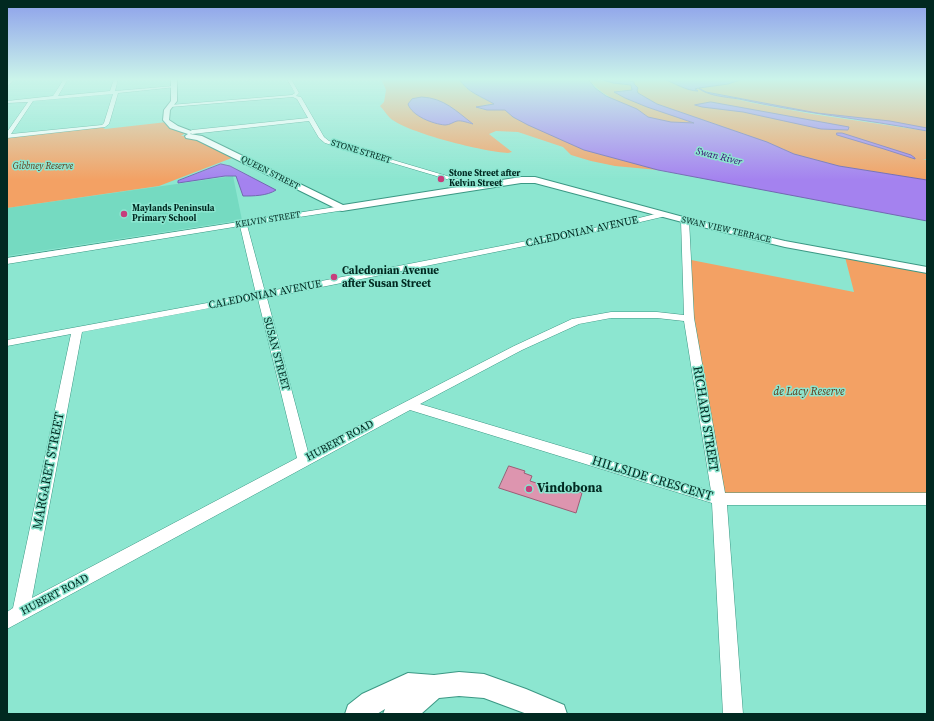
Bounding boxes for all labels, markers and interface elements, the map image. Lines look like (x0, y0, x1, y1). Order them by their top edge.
street label: STONE STREET (330, 138, 392, 166)
water label: Swan River (695, 145, 743, 169)
street label: QUEEN STREET (239, 154, 301, 192)
park label: Gibbney Reserve (13, 162, 73, 172)
place label: Stone Street after Kelvin Street (449, 169, 521, 190)
marker: Stone Street after Kelvin Street (436, 174, 446, 184)
place label: Maylands Peninsula Primary School (132, 204, 215, 225)
marker: Maylands Peninsula Primary School (119, 209, 129, 219)
street label: KELVIN STREET (235, 210, 301, 230)
street label: CALEDONIAN AVENUE (524, 214, 640, 250)
street label: SWAN VIEW TERRACE (680, 214, 772, 246)
place label: Caledonian Avenue after Susan Street (342, 264, 439, 290)
marker: Caledonian Avenue after Susan Street (329, 272, 339, 282)
street label: CALEDONIAN AVENUE (207, 278, 323, 312)
street label: SUSAN STREET (260, 316, 292, 392)
street label: RICHARD STREET (689, 365, 721, 473)
park label: de Lacy Reserve (773, 385, 845, 399)
street label: MARGARET STREET (30, 411, 68, 531)
street label: HUBERT ROAD (304, 418, 376, 464)
street label: HILLSIDE CRESCENT (590, 453, 714, 505)
place label: Vindobona (537, 481, 602, 497)
marker: Vindobona (524, 484, 534, 494)
street label: HUBERT ROAD (19, 572, 91, 618)

